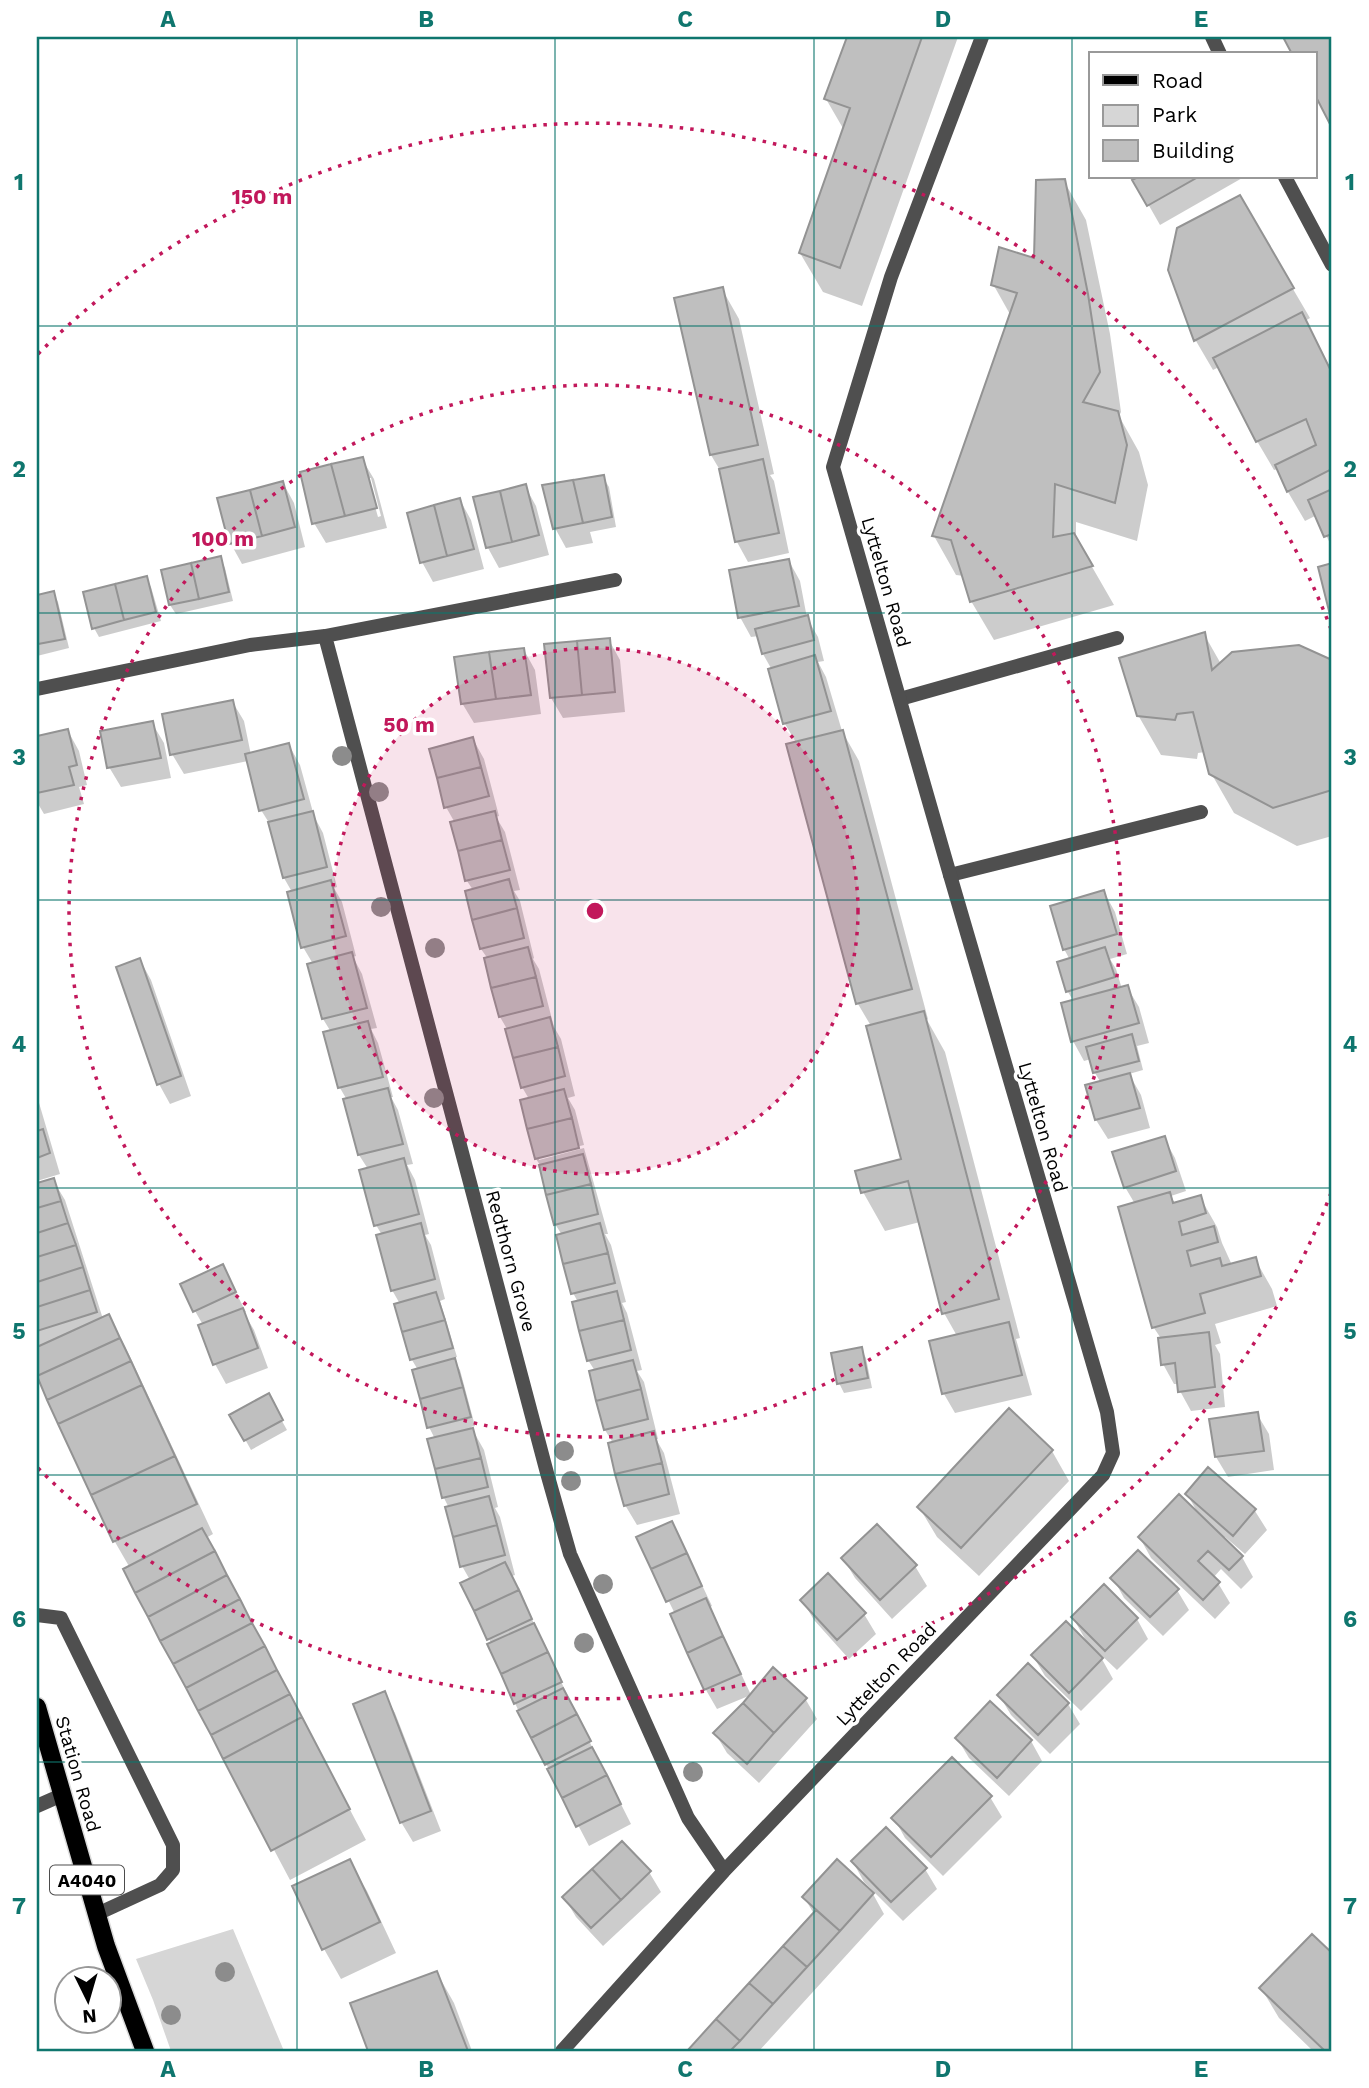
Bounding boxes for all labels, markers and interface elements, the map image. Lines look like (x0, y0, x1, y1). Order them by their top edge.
text: A (160, 6, 176, 33)
text: B (418, 6, 434, 33)
text: C (677, 6, 693, 33)
text: D (935, 6, 951, 33)
text: E (1194, 6, 1208, 33)
legend (1089, 52, 1316, 178)
text: Road (1152, 68, 1203, 93)
text: Park (1152, 102, 1197, 127)
text: Building (1152, 138, 1234, 163)
text: 1 (14, 169, 24, 196)
text: 1 (1345, 169, 1355, 196)
text: 150 m (232, 184, 292, 209)
text: 2 (12, 456, 26, 483)
text: 2 (1343, 456, 1357, 483)
street label: Lyttelton Road (856, 514, 916, 650)
text: 100 m (192, 526, 254, 551)
text: 50 m (383, 712, 435, 737)
text: 3 (12, 744, 26, 771)
text: 3 (1343, 744, 1357, 771)
centre of rings (583, 899, 607, 923)
text: 4 (12, 1031, 27, 1058)
text: 4 (1343, 1031, 1358, 1058)
street label: Lyttelton Road (1013, 1059, 1073, 1195)
street label: Redthorn Grove (481, 1188, 541, 1334)
text: 5 (12, 1318, 26, 1345)
text: 5 (1343, 1318, 1357, 1345)
text: 6 (12, 1606, 26, 1633)
text: 6 (1343, 1606, 1357, 1633)
street label: Lyttelton Road (831, 1618, 941, 1730)
street label: Station Road (50, 1713, 106, 1835)
road number: A4040 (50, 1866, 124, 1894)
text: 7 (12, 1893, 26, 1920)
text: 7 (1343, 1893, 1357, 1920)
north arrow (52, 1966, 122, 2036)
text: N (81, 2004, 97, 2029)
text: A (160, 2056, 176, 2083)
text: B (418, 2056, 434, 2083)
text: C (677, 2056, 693, 2083)
text: D (935, 2056, 951, 2083)
text: E (1194, 2056, 1208, 2083)

